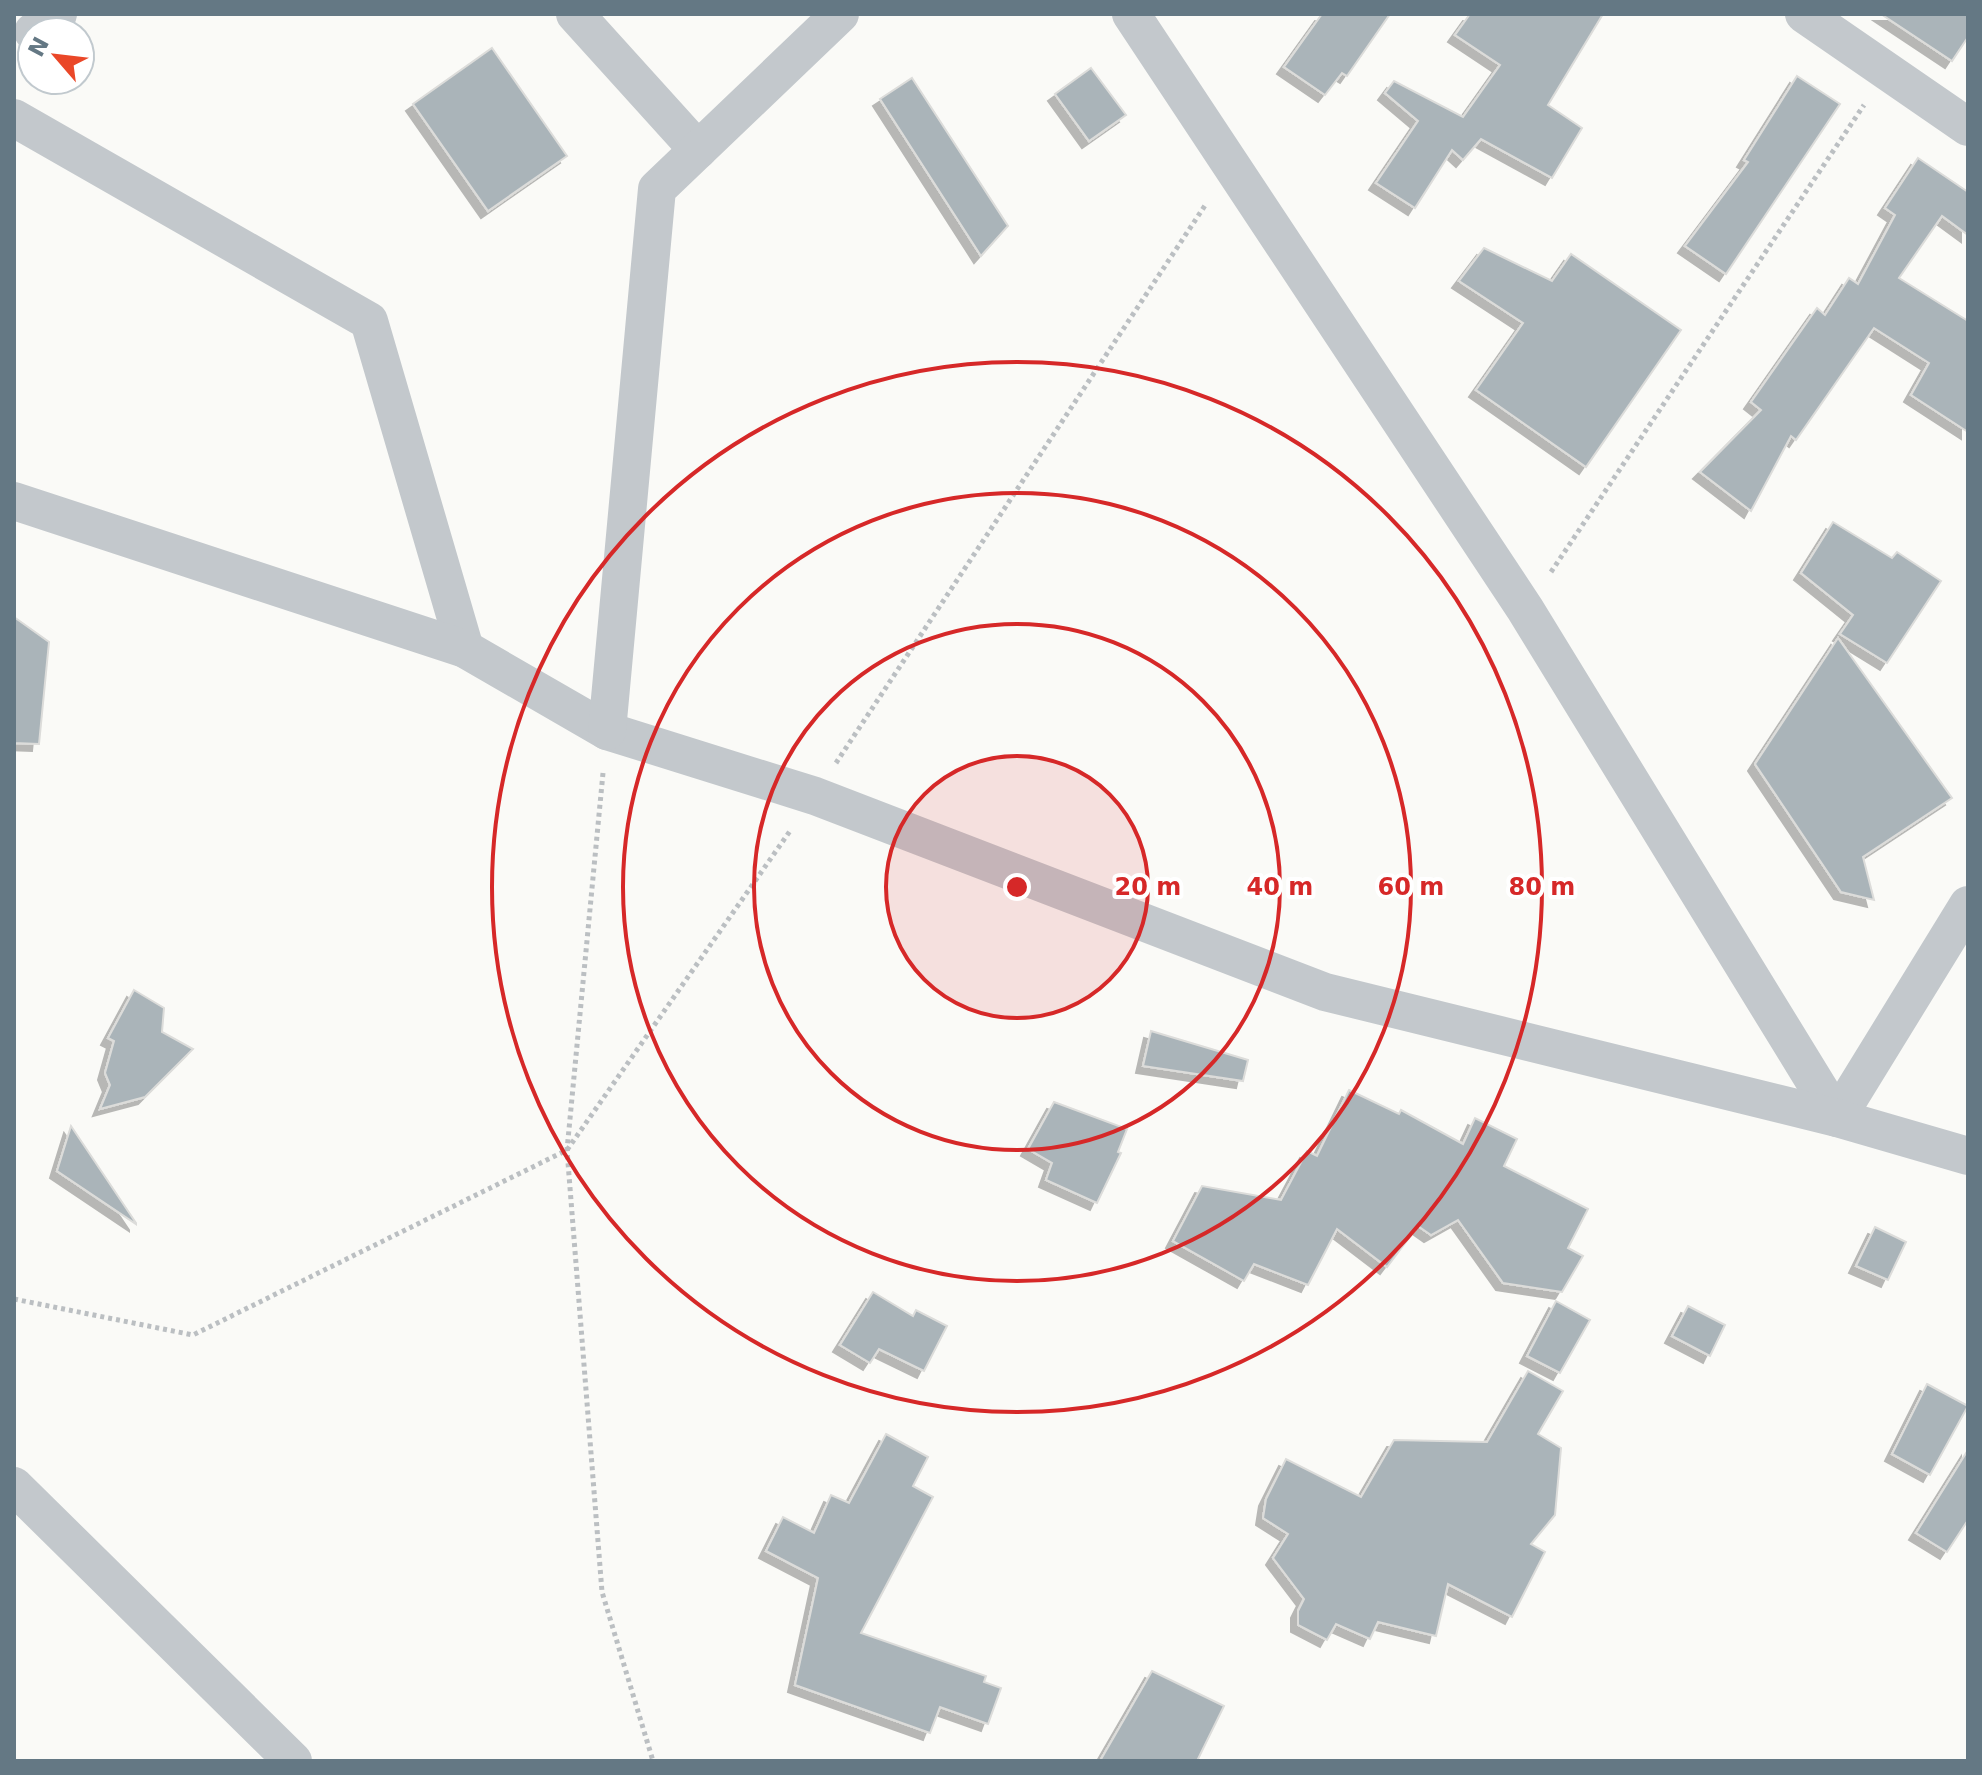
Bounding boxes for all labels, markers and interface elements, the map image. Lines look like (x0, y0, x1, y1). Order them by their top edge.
north arrow (16, 16, 96, 96)
text: N (23, 33, 54, 61)
centre of rings (1003, 873, 1031, 901)
text: 20 m (1115, 873, 1181, 901)
text: 40 m (1247, 873, 1313, 901)
text: 60 m (1378, 873, 1444, 901)
text: 80 m (1509, 873, 1575, 901)

